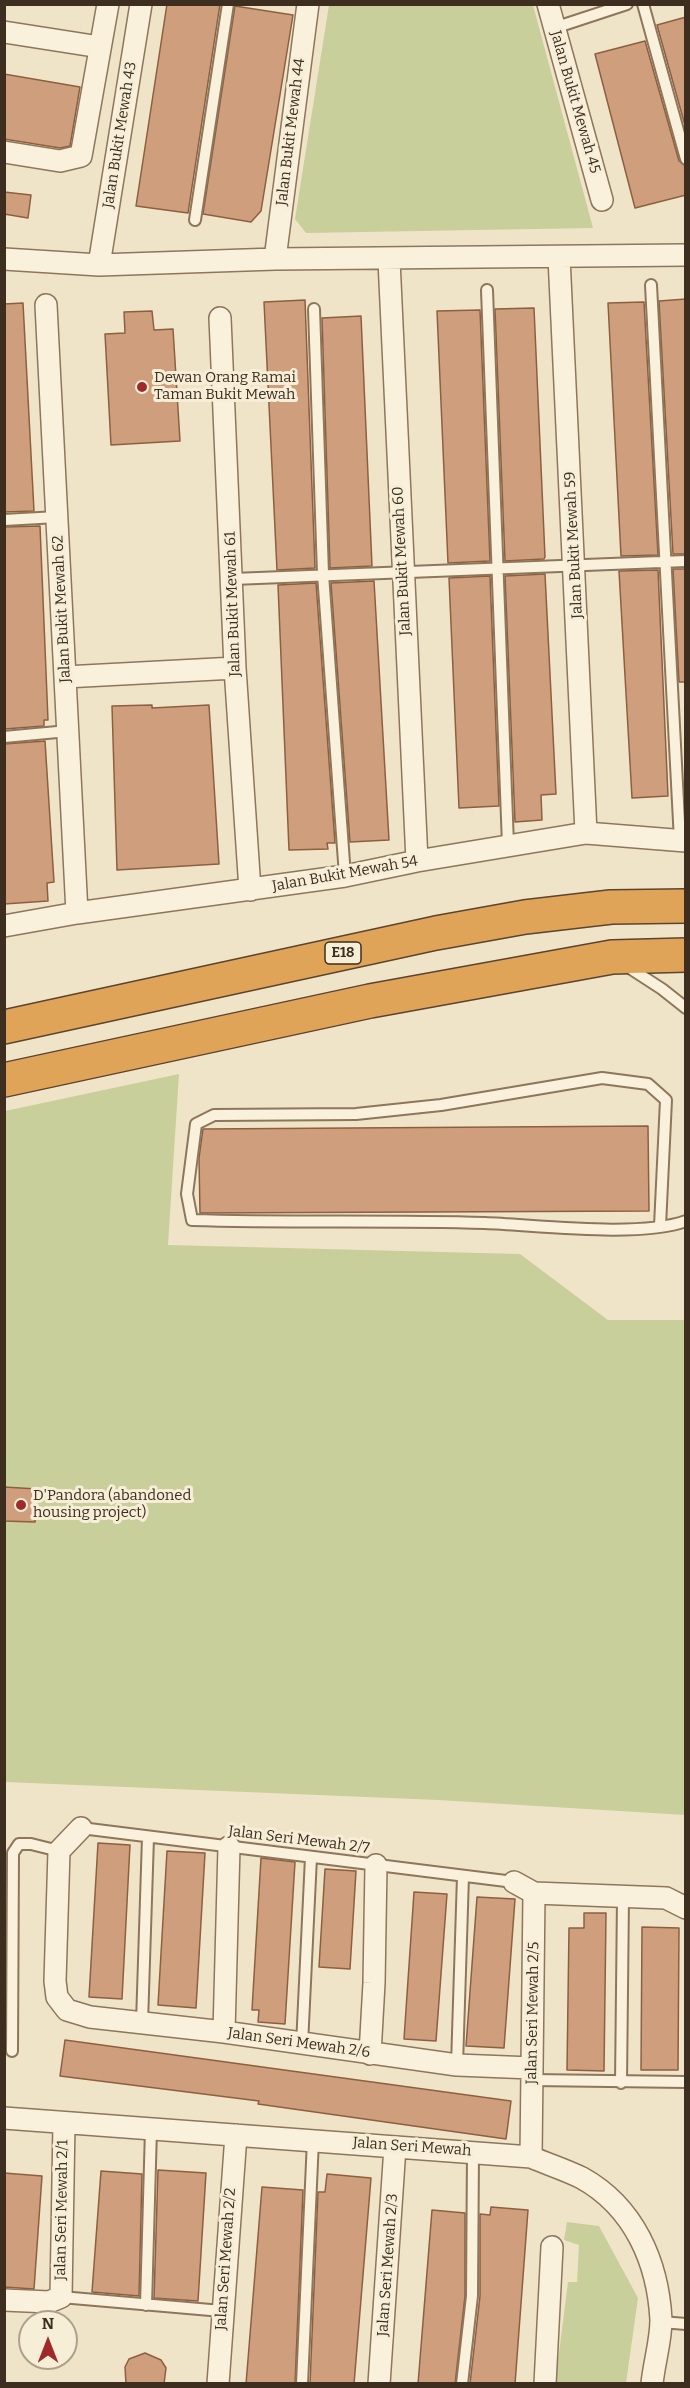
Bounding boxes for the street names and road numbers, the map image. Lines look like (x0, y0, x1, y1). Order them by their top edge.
street label: Jalan Bukit Mewah 45 (546, 29, 604, 175)
street label: Jalan Bukit Mewah 44 (273, 57, 309, 207)
street label: Jalan Bukit Mewah 43 (100, 60, 140, 210)
street label: Jalan Bukit Mewah 59 (561, 471, 587, 619)
street label: Jalan Bukit Mewah 60 (389, 486, 415, 636)
street label: Jalan Bukit Mewah 61 (221, 531, 245, 677)
street label: Jalan Bukit Mewah 62 (49, 535, 75, 683)
street label: Jalan Bukit Mewah 54 (271, 852, 419, 896)
road number: E18 (325, 942, 361, 964)
street label: Jalan Seri Mewah 2/7 (227, 1822, 371, 1858)
street label: Jalan Seri Mewah 2/5 (523, 1941, 543, 2085)
street label: Jalan Seri Mewah 2/6 (227, 2024, 371, 2062)
street label: Jalan Seri Mewah (352, 2134, 472, 2160)
street label: Jalan Seri Mewah 2/1 (52, 2139, 72, 2281)
street label: Jalan Seri Mewah 2/2 (212, 2187, 240, 2331)
street label: Jalan Seri Mewah 2/3 (374, 2193, 402, 2337)

